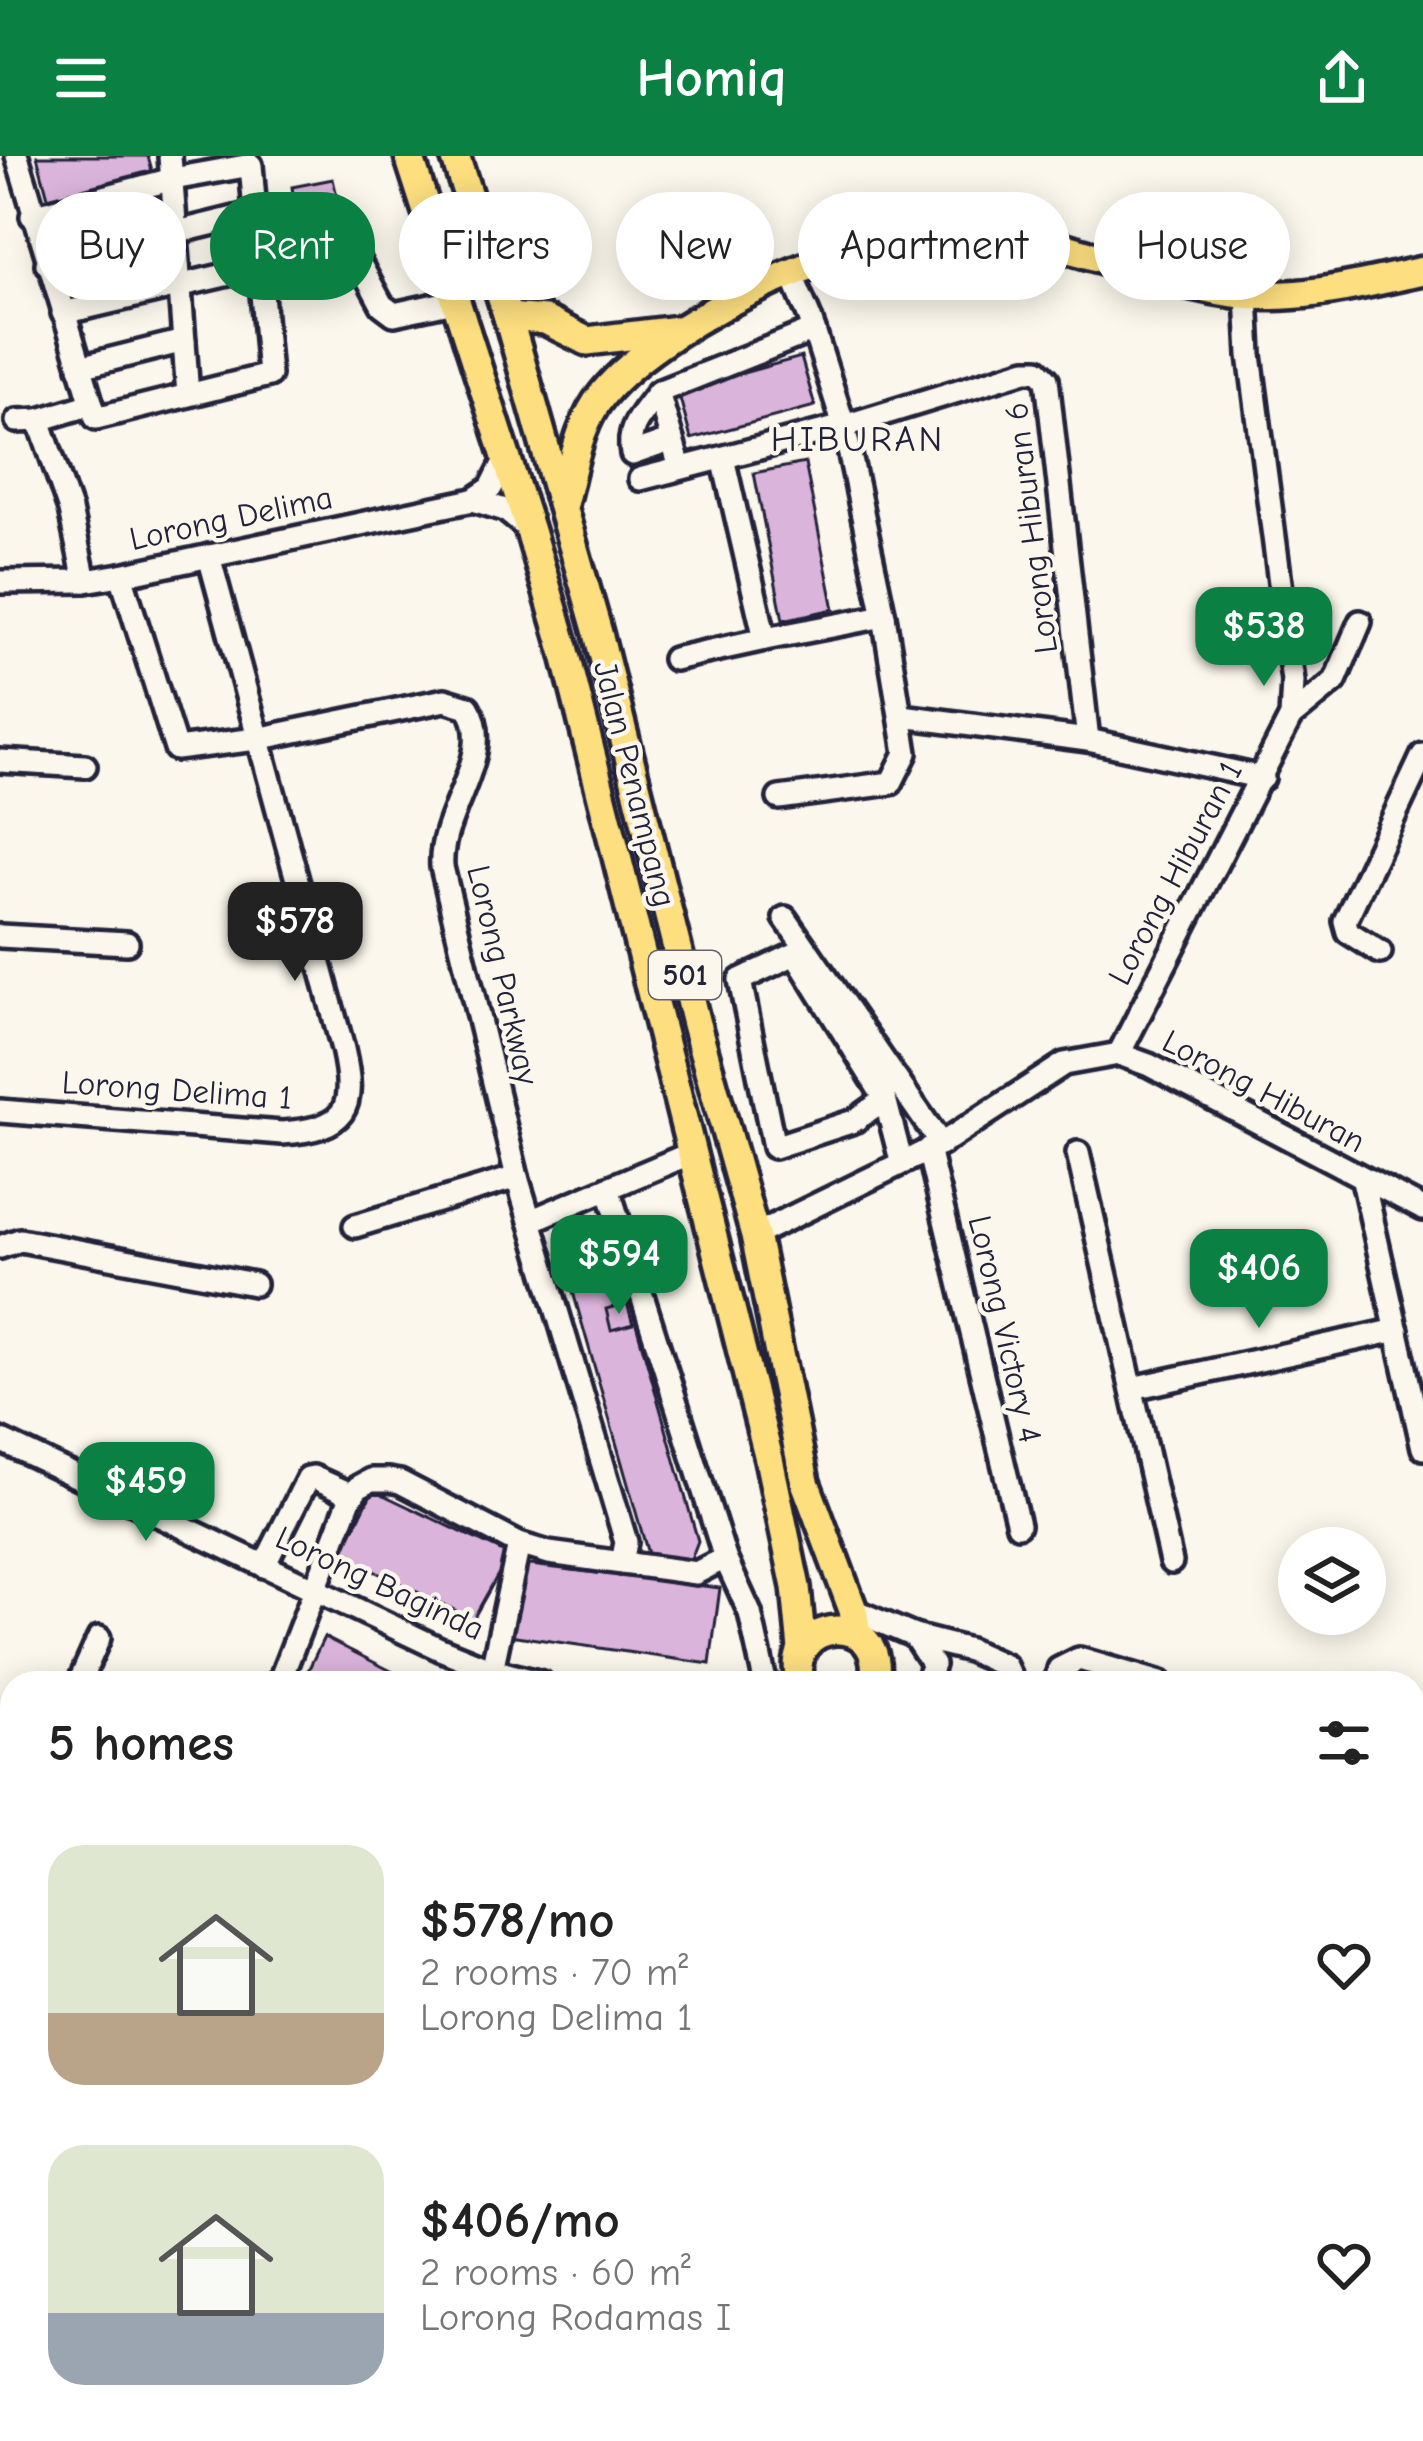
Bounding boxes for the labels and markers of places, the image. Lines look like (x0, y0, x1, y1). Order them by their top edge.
pin: $538 (1193, 587, 1335, 689)
pin: $578 (224, 882, 366, 984)
pin: $594 (548, 1215, 690, 1317)
pin: $406 (1188, 1229, 1330, 1331)
pin: $459 (75, 1442, 217, 1544)

